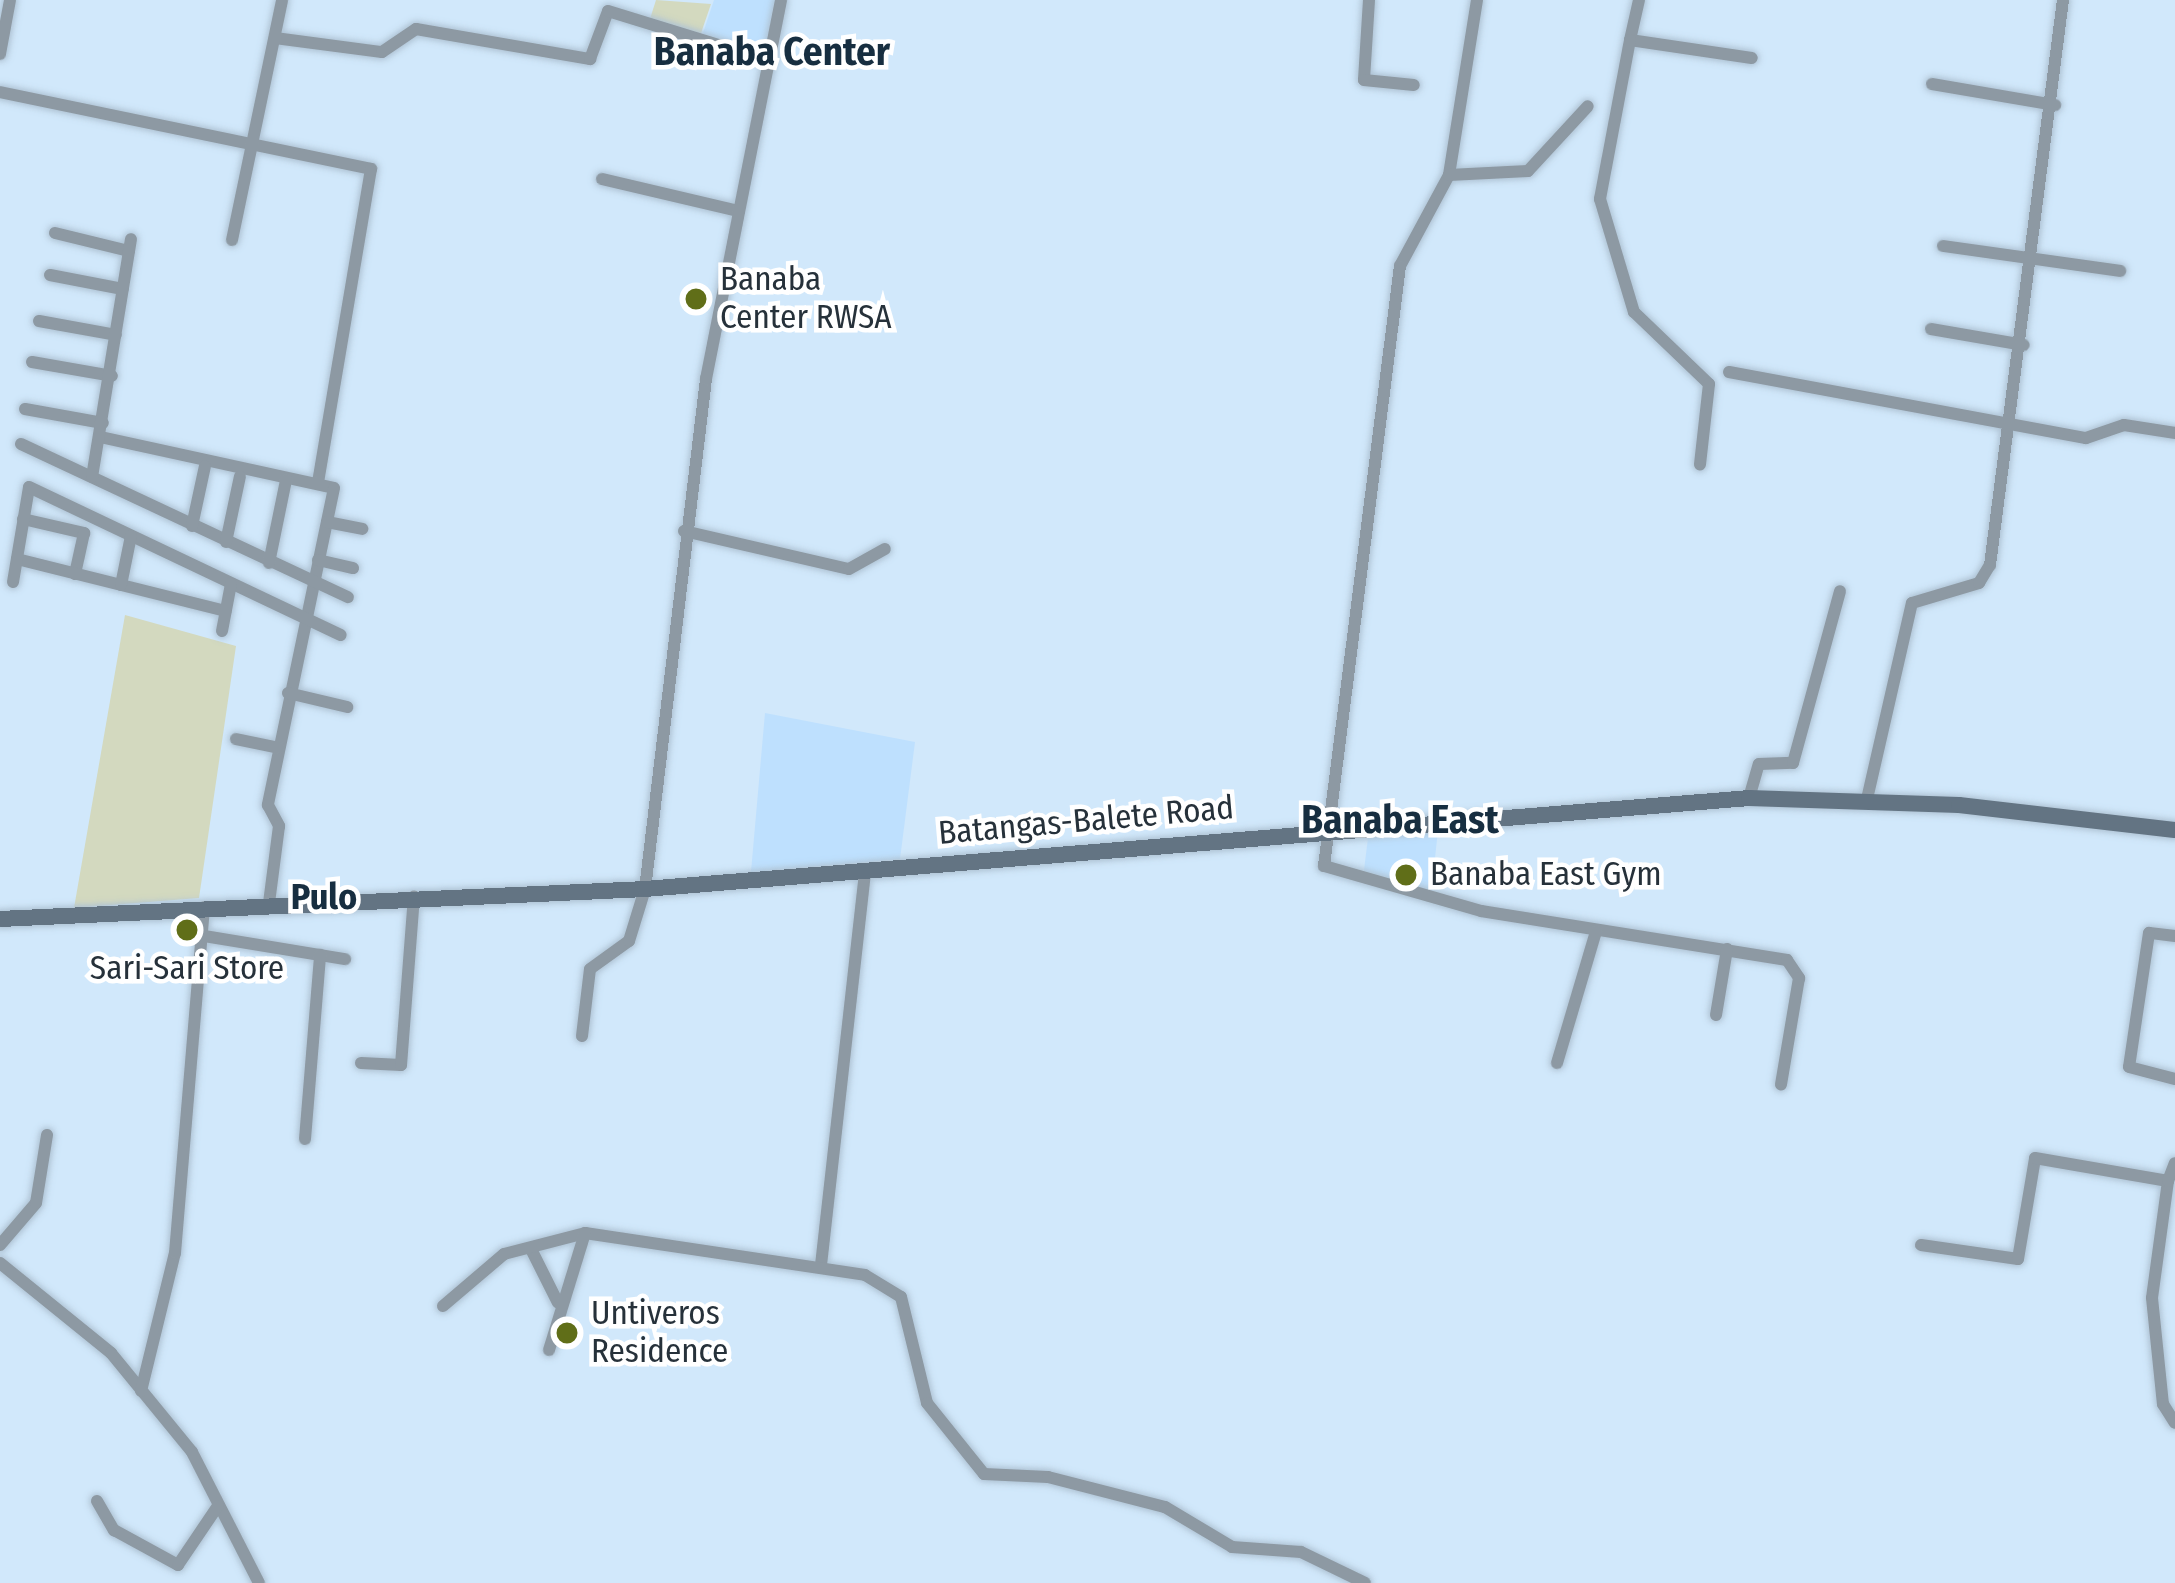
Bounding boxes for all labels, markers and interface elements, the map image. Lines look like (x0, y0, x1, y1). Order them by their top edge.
district label: Banaba Center (654, 29, 890, 75)
place label: Banaba Center RWSA (720, 260, 892, 338)
marker: Banaba Center RWSA (683, 286, 709, 312)
street label: Batangas-Balete Road (937, 788, 1235, 854)
district label: Banaba East (1301, 797, 1499, 843)
place label: Banaba East Gym (1430, 855, 1662, 895)
marker: Banaba East Gym (1393, 862, 1419, 888)
district label: Pulo (291, 876, 357, 920)
marker: Sari-Sari Store (174, 917, 200, 943)
place label: Sari-Sari Store (90, 949, 284, 989)
place label: Untiveros Residence (591, 1294, 728, 1372)
marker: Untiveros Residence (554, 1320, 580, 1346)

